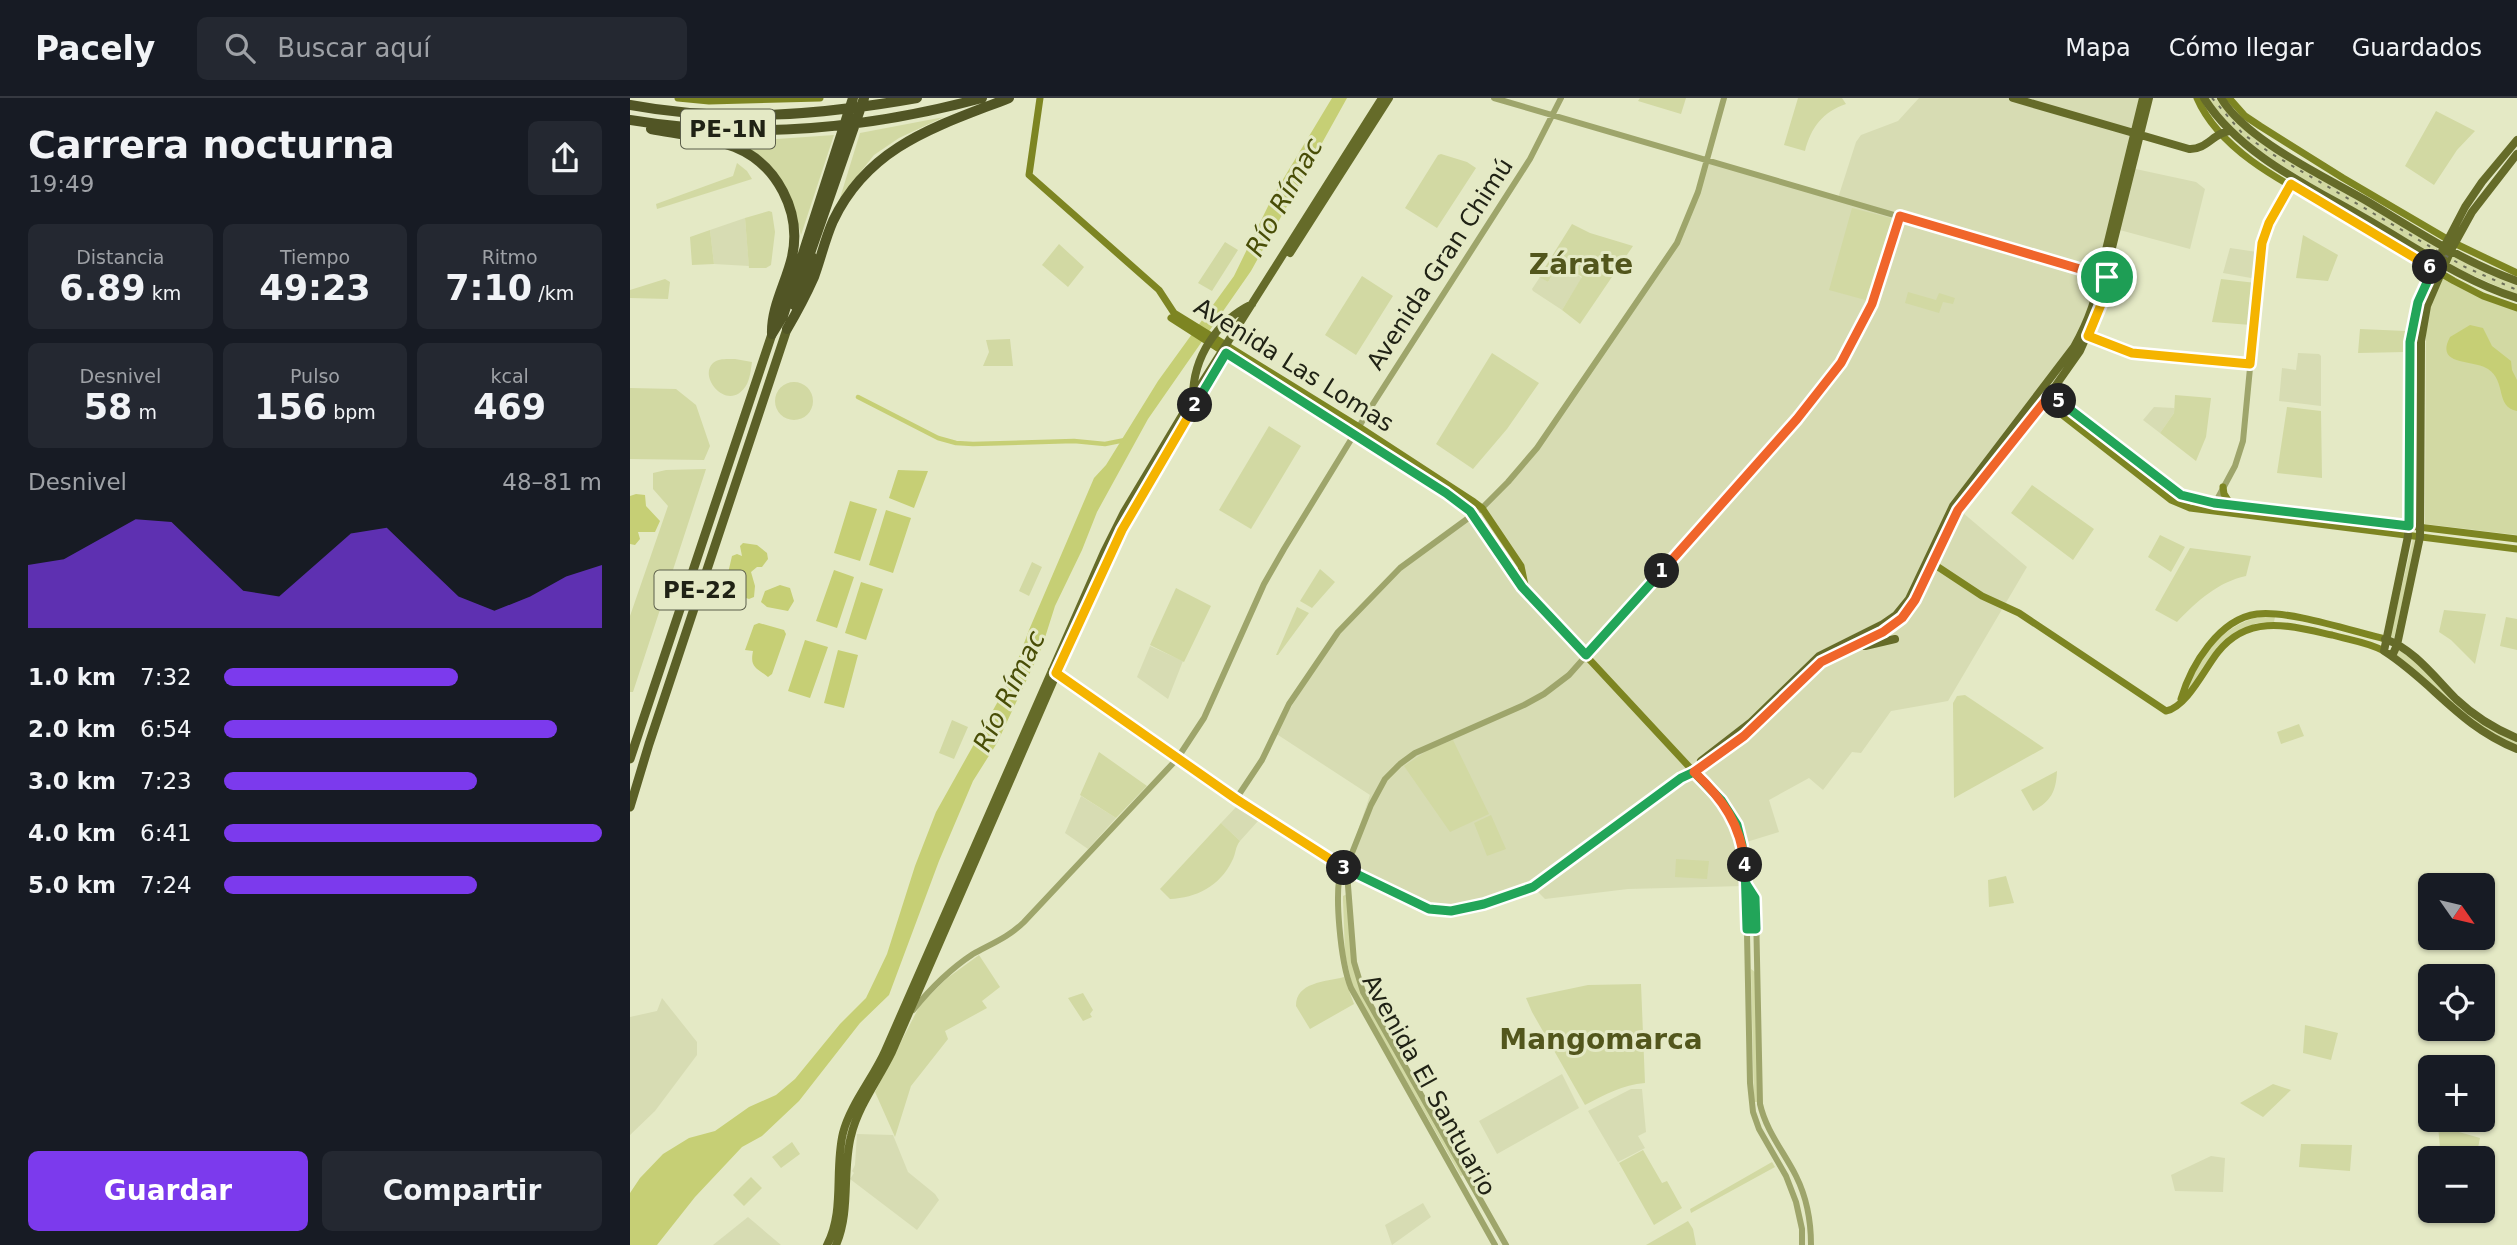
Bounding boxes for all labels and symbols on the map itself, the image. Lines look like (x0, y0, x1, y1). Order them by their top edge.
road number: PE-1N (681, 110, 775, 148)
water label: Río Rímac (1239, 133, 1329, 261)
street label: Avenida Gran Chimú (1361, 153, 1519, 375)
pin (2077, 247, 2137, 307)
district label: Zárate (1529, 248, 1633, 281)
pin: 6 (2413, 250, 2448, 284)
street label: Avenida Las Lomas (1189, 292, 1399, 438)
pin: 5 (2042, 384, 2076, 418)
pin: 2 (1178, 388, 1212, 422)
pin: 1 (1644, 554, 1680, 588)
road number: PE-22 (654, 570, 746, 610)
water label: Río Rímac (967, 626, 1051, 756)
pin: 4 (1728, 848, 1762, 882)
pin: 3 (1326, 850, 1362, 886)
north arrow (2418, 873, 2496, 950)
street label: Avenida El Santuario (1356, 970, 1502, 1200)
district label: Mangomarca (1499, 1023, 1703, 1056)

